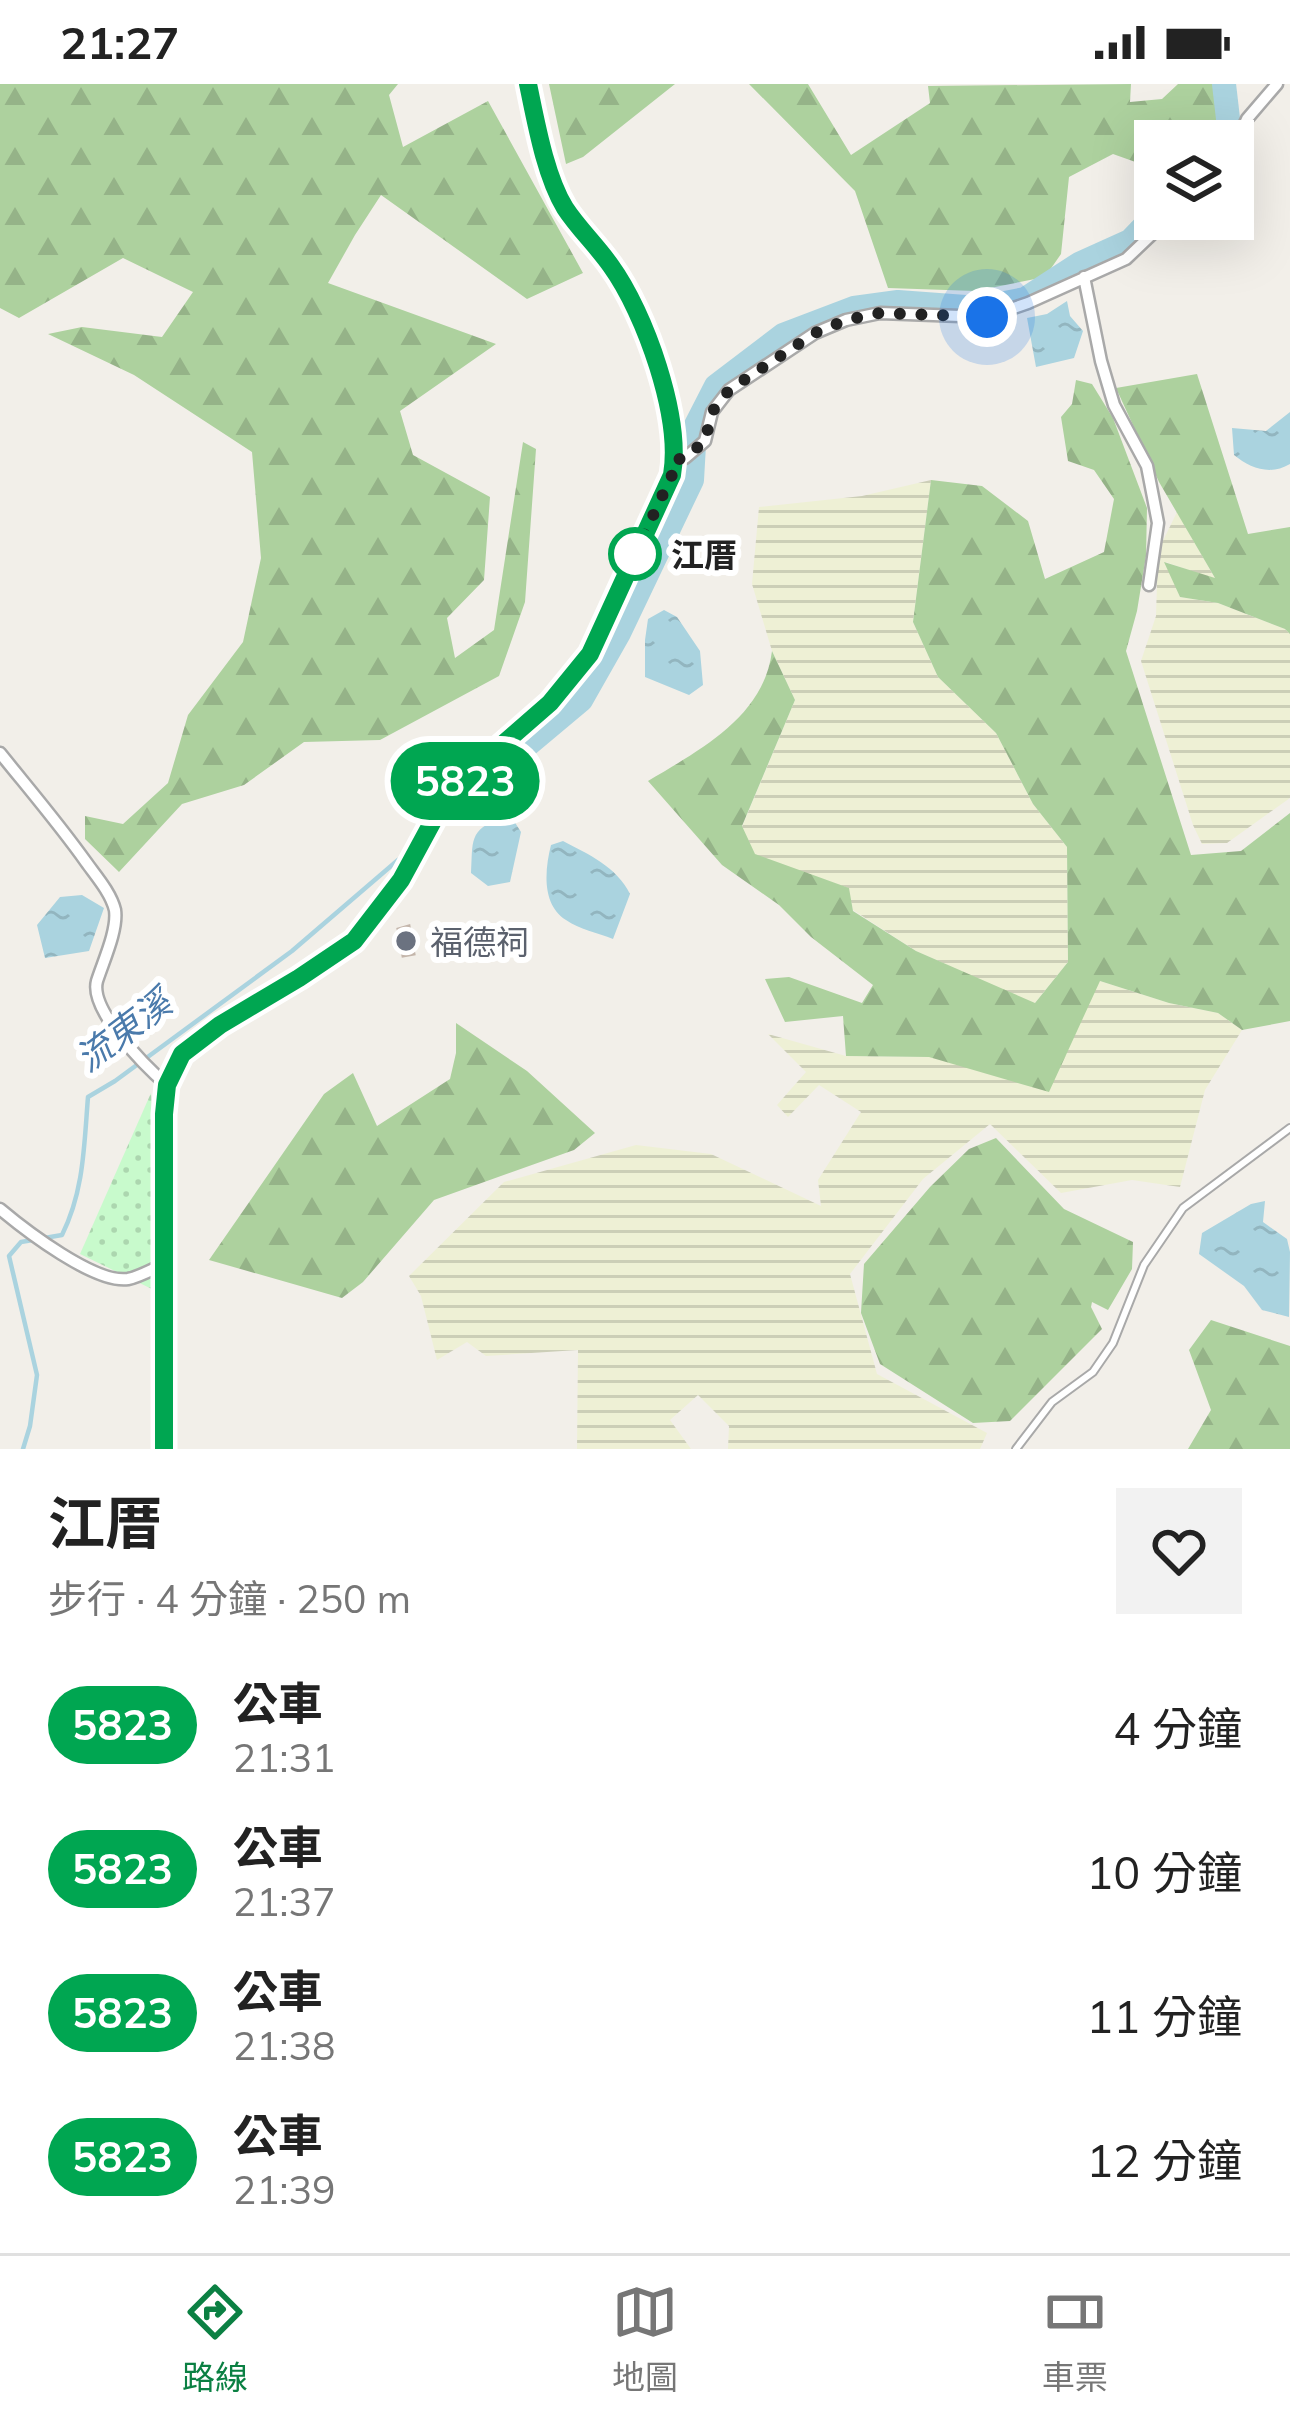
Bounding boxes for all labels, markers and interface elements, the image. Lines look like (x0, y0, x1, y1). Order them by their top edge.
text: 21:27 (60, 14, 179, 70)
map controls (1134, 120, 1254, 240)
button: layers (1134, 120, 1254, 240)
your location (957, 287, 1017, 347)
marker: 江厝 (610, 529, 660, 579)
place label: 江厝 (671, 534, 737, 575)
line badge: 5823 (381, 742, 549, 820)
text: 5823 (415, 754, 515, 807)
place label: 福德祠 (430, 921, 529, 962)
marker: 福德祠 (393, 928, 419, 954)
water label: 流東溪 (66, 977, 184, 1080)
text: 江厝 (48, 1487, 162, 1558)
button: heart (1116, 1488, 1242, 1614)
text: 步行 · 4 分鐘 · 250 m (48, 1574, 411, 1623)
text: 公車 (233, 1675, 323, 1731)
text: 5823 (72, 1698, 173, 1751)
text: 4 分鐘 (1113, 1700, 1242, 1756)
text: 21:31 (233, 1733, 335, 1782)
text: 公車 (233, 1819, 323, 1875)
text: 5823 (72, 1842, 173, 1895)
text: 10 分鐘 (1086, 1844, 1242, 1900)
text: 21:37 (233, 1877, 335, 1926)
text: 公車 (233, 1963, 323, 2019)
text: 5823 (72, 1986, 173, 2039)
text: 11 分鐘 (1086, 1988, 1242, 2044)
text: 21:38 (233, 2021, 335, 2070)
text: 公車 (233, 2107, 323, 2163)
text: 5823 (72, 2130, 173, 2183)
text: 12 分鐘 (1086, 2132, 1242, 2188)
text: 21:39 (233, 2165, 335, 2214)
tab: 路線 (182, 2279, 248, 2399)
tab: 地圖 (612, 2279, 678, 2399)
tab: 車票 (1042, 2279, 1108, 2399)

